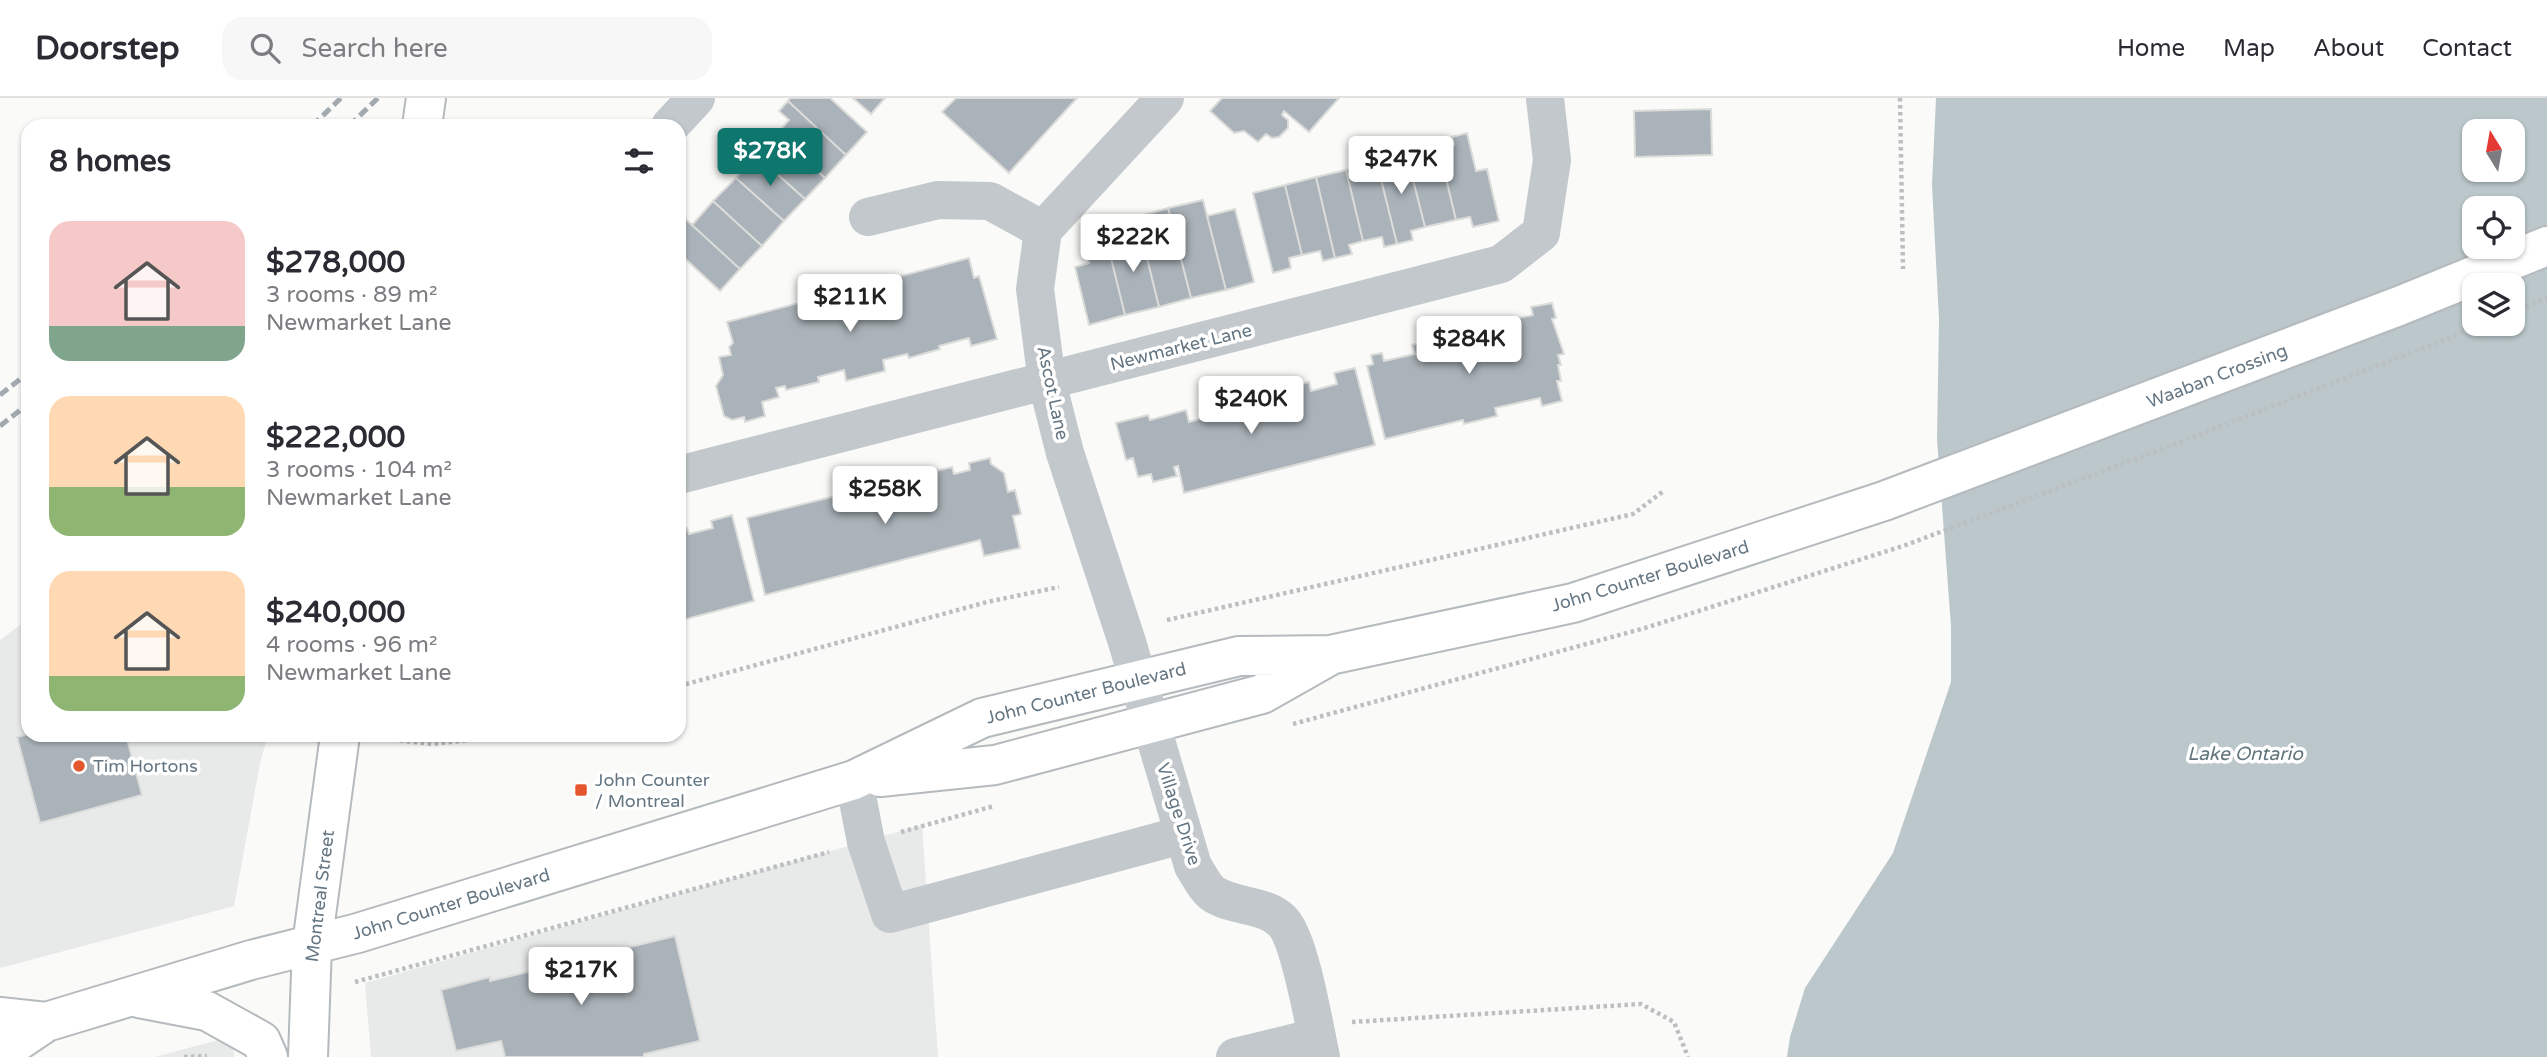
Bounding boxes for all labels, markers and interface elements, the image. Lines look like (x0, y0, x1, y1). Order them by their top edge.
search box (222, 17, 712, 80)
text: Doorstep (35, 29, 180, 68)
icon: search (246, 29, 284, 67)
text: Search here (302, 33, 448, 64)
text: Home (2117, 34, 2185, 63)
text: Map (2223, 34, 2275, 63)
text: About (2313, 34, 2384, 63)
text: Contact (2422, 34, 2512, 63)
north arrow (2462, 119, 2525, 182)
map controls (2462, 119, 2525, 336)
pin: $278K (721, 129, 819, 188)
pin: $247K (1352, 136, 1450, 196)
text: $278K (734, 137, 806, 165)
icon: filters (620, 142, 658, 180)
text: 8 homes (49, 143, 171, 180)
text: $247K (1365, 145, 1437, 173)
button: locate (2462, 196, 2525, 259)
pin: $222K (1084, 214, 1182, 274)
text: $222K (1097, 223, 1169, 251)
text: $278,000 (266, 244, 405, 281)
icon: home (105, 249, 189, 333)
button: layers (2462, 273, 2525, 336)
pin: $211K (801, 274, 899, 334)
text: 3 rooms · 89 m² (266, 281, 437, 309)
text: $211K (814, 283, 886, 311)
text: Newmarket Lane (266, 309, 451, 337)
pin: $284K (1420, 316, 1518, 376)
street label: Newmarket Lane (1108, 319, 1254, 375)
text: $284K (1433, 325, 1505, 353)
street label: Waaban Crossing (2144, 339, 2290, 413)
street label: Ascot Lane (1032, 344, 1074, 442)
pin: $240K (1202, 376, 1300, 436)
text: $240K (1215, 385, 1287, 413)
text: $222,000 (266, 419, 405, 456)
icon: home (105, 424, 189, 508)
text: 3 rooms · 104 m² (266, 456, 452, 484)
pin: $258K (836, 466, 934, 526)
text: $258K (849, 475, 921, 503)
text: Newmarket Lane (266, 484, 451, 512)
street label: John Counter Boulevard (1548, 535, 1752, 617)
text: $240,000 (266, 594, 405, 631)
icon: home (105, 599, 189, 683)
text: 4 rooms · 96 m² (266, 631, 437, 659)
street label: John Counter Boulevard (984, 657, 1188, 729)
text: Newmarket Lane (266, 659, 451, 687)
water label: Lake Ontario (2187, 743, 2304, 765)
place label: Tim Hortons (93, 755, 198, 777)
marker: Tim Hortons (71, 758, 87, 774)
street label: Village Drive (1152, 760, 1206, 868)
place label: John Counter / Montreal (595, 769, 710, 812)
marker: John Counter / Montreal (573, 782, 589, 798)
street label: Montreal Street (301, 828, 339, 963)
street label: John Counter Boulevard (349, 863, 553, 945)
pin: $217K (532, 948, 630, 1007)
text: $217K (545, 956, 617, 984)

